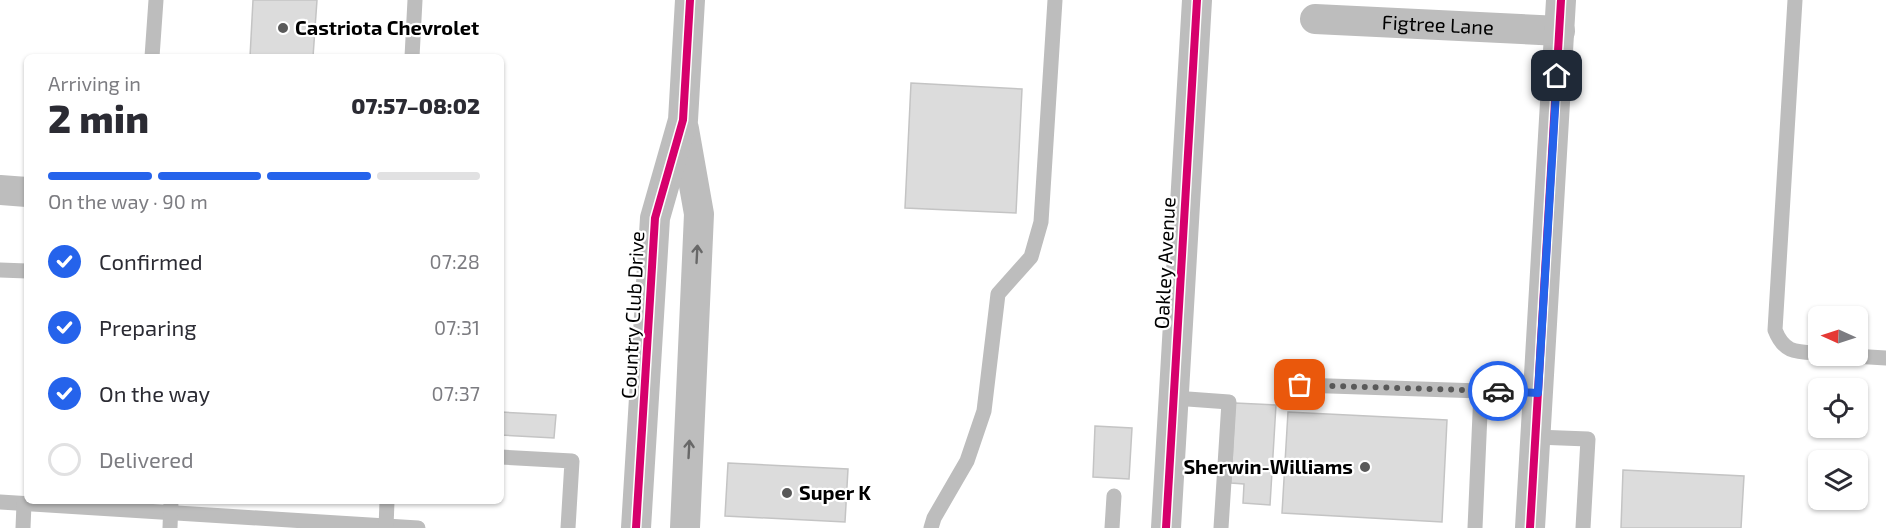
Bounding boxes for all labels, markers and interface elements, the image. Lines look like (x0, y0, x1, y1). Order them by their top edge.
street label: Figtree Lane (1381, 9, 1494, 39)
place label: Castriota Chevrolet (295, 15, 479, 39)
marker: Castriota Chevrolet (276, 21, 290, 35)
pin (1531, 50, 1582, 101)
icon: home (1540, 59, 1573, 92)
text: Arriving in (48, 71, 141, 95)
text: 07:57–08:02 (351, 92, 480, 118)
text: 2 min (48, 94, 149, 141)
text: On the way · 90 m (48, 189, 208, 213)
street label: Oakley Avenue (1149, 196, 1179, 330)
street label: Country Club Drive (616, 230, 648, 400)
one-way arrow (692, 244, 703, 264)
icon: check (48, 245, 81, 278)
text: Confirmed (99, 248, 203, 274)
text: 07:28 (430, 249, 480, 273)
north arrow (1808, 306, 1868, 366)
map controls (1808, 306, 1868, 510)
icon: check (48, 311, 81, 344)
text: Preparing (99, 314, 197, 340)
text: 07:31 (434, 315, 480, 339)
pin (1274, 359, 1325, 410)
courier (1468, 361, 1528, 421)
icon: bag (1283, 368, 1316, 401)
icon: car (1482, 375, 1515, 408)
icon: check (48, 377, 81, 410)
button: locate (1808, 378, 1868, 438)
text: On the way (99, 380, 210, 406)
text: 07:37 (432, 381, 480, 405)
one-way arrow (683, 439, 694, 459)
text: Delivered (99, 446, 194, 472)
button: layers (1808, 450, 1868, 510)
place label: Sherwin-Williams (1183, 454, 1353, 478)
marker: Sherwin-Williams (1358, 460, 1372, 474)
place label: Super K (799, 480, 871, 504)
marker: Super K (780, 486, 794, 500)

